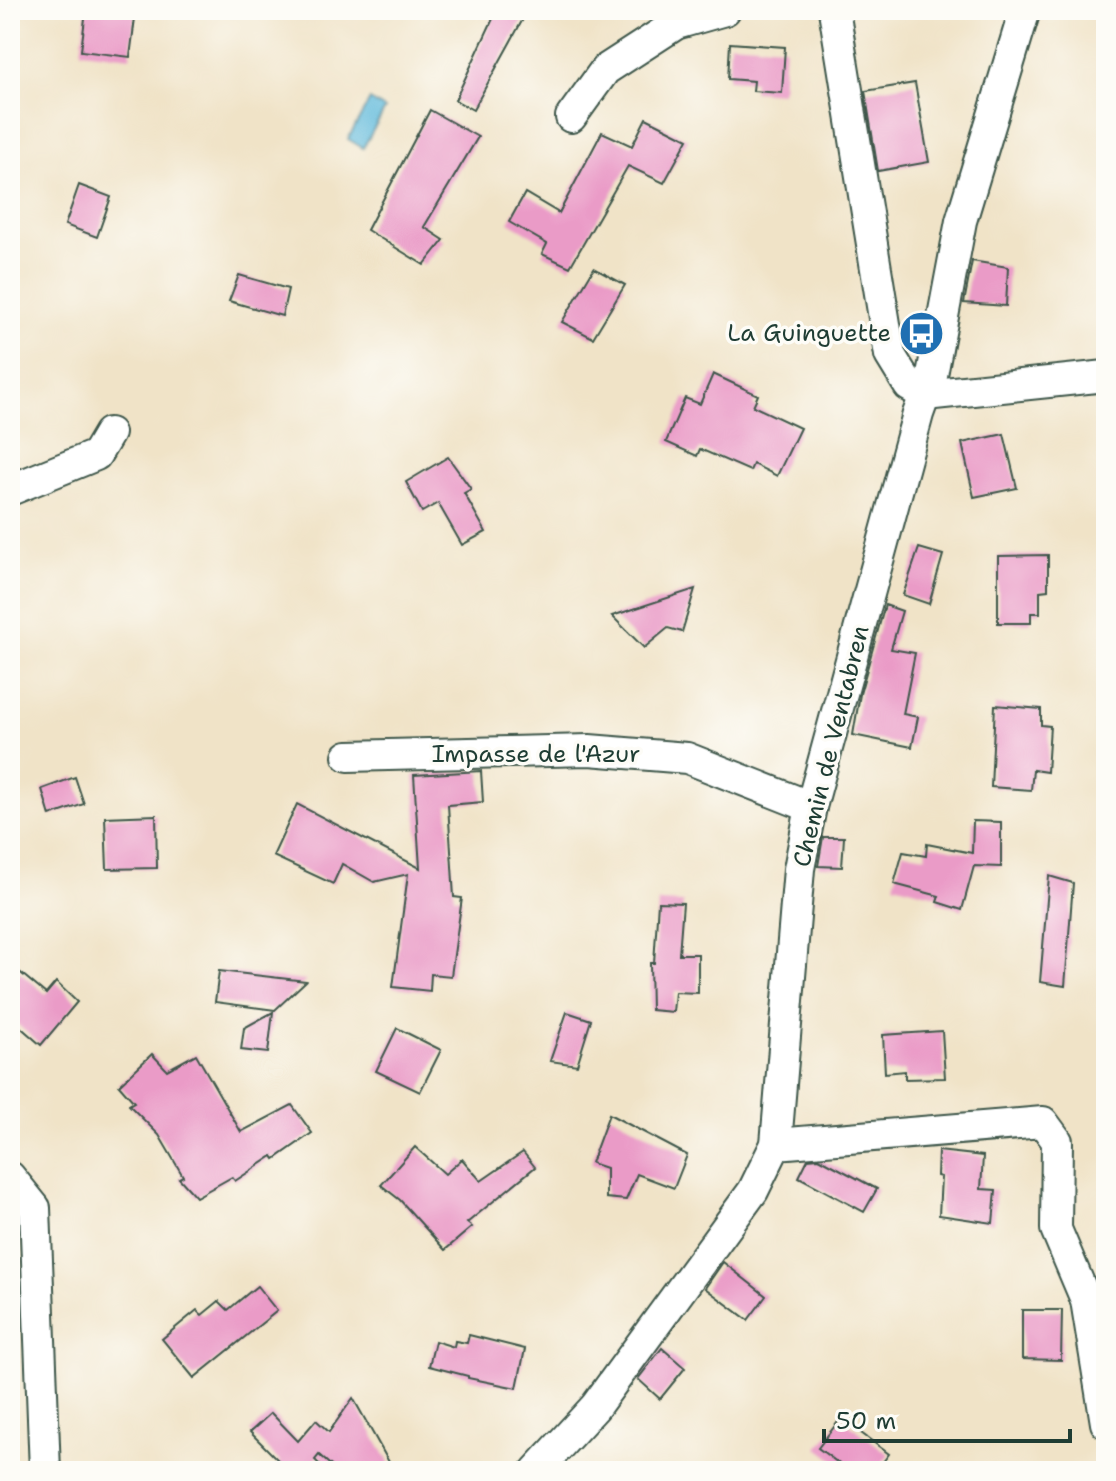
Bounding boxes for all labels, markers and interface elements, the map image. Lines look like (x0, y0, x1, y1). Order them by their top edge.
bus stop icon: La Guinguette (898, 309, 946, 357)
place label: La Guinguette (727, 317, 891, 349)
street label: Chemin de Ventabren (785, 622, 877, 870)
street label: Impasse de l'Azur (432, 738, 640, 770)
scale bar (824, 1393, 1070, 1443)
text: 50 m (836, 1405, 896, 1437)

